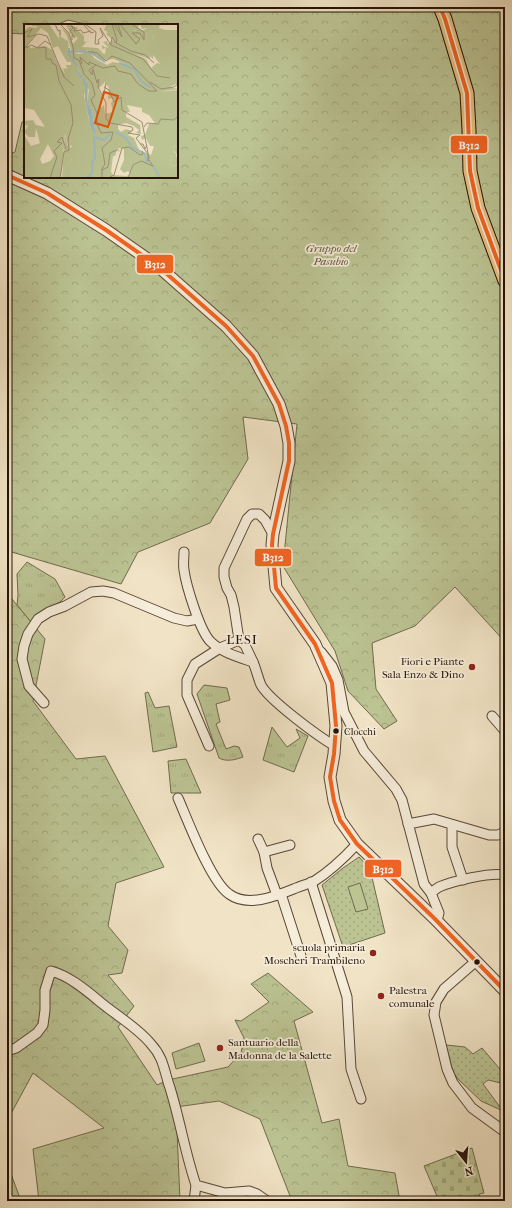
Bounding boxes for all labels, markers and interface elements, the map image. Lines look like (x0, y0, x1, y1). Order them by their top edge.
inset map (24, 24, 178, 178)
line badge: B312 (450, 135, 488, 154)
text: B312 (458, 139, 480, 152)
park label: Gruppo del Pasubio (306, 242, 358, 268)
line badge: B312 (136, 254, 174, 274)
text: B312 (144, 258, 166, 271)
line badge: B312 (254, 548, 292, 567)
text: B312 (262, 551, 284, 564)
district label: LESI (226, 632, 258, 647)
place label: Fiori e Piante Sala Enzo & Dino (382, 655, 465, 681)
marker: Fiori e Piante Sala Enzo & Dino (467, 662, 477, 672)
marker: Clocchi (331, 726, 341, 736)
place label: Clocchi (344, 726, 376, 738)
line badge: B312 (364, 859, 402, 878)
text: B312 (372, 863, 394, 876)
place label: scuola primaria Moscheri Trambileno (264, 941, 366, 967)
marker: scuola primaria Moscheri Trambileno (368, 948, 378, 958)
unlabelled marker (472, 957, 482, 967)
place label: Palestra comunale (389, 984, 435, 1010)
marker: Palestra comunale (376, 991, 386, 1001)
place label: Santuario della Madonna de la Salette (228, 1036, 332, 1062)
marker: Santuario della Madonna de la Salette (215, 1043, 225, 1053)
north arrow (446, 1142, 486, 1182)
text: N (462, 1164, 475, 1179)

